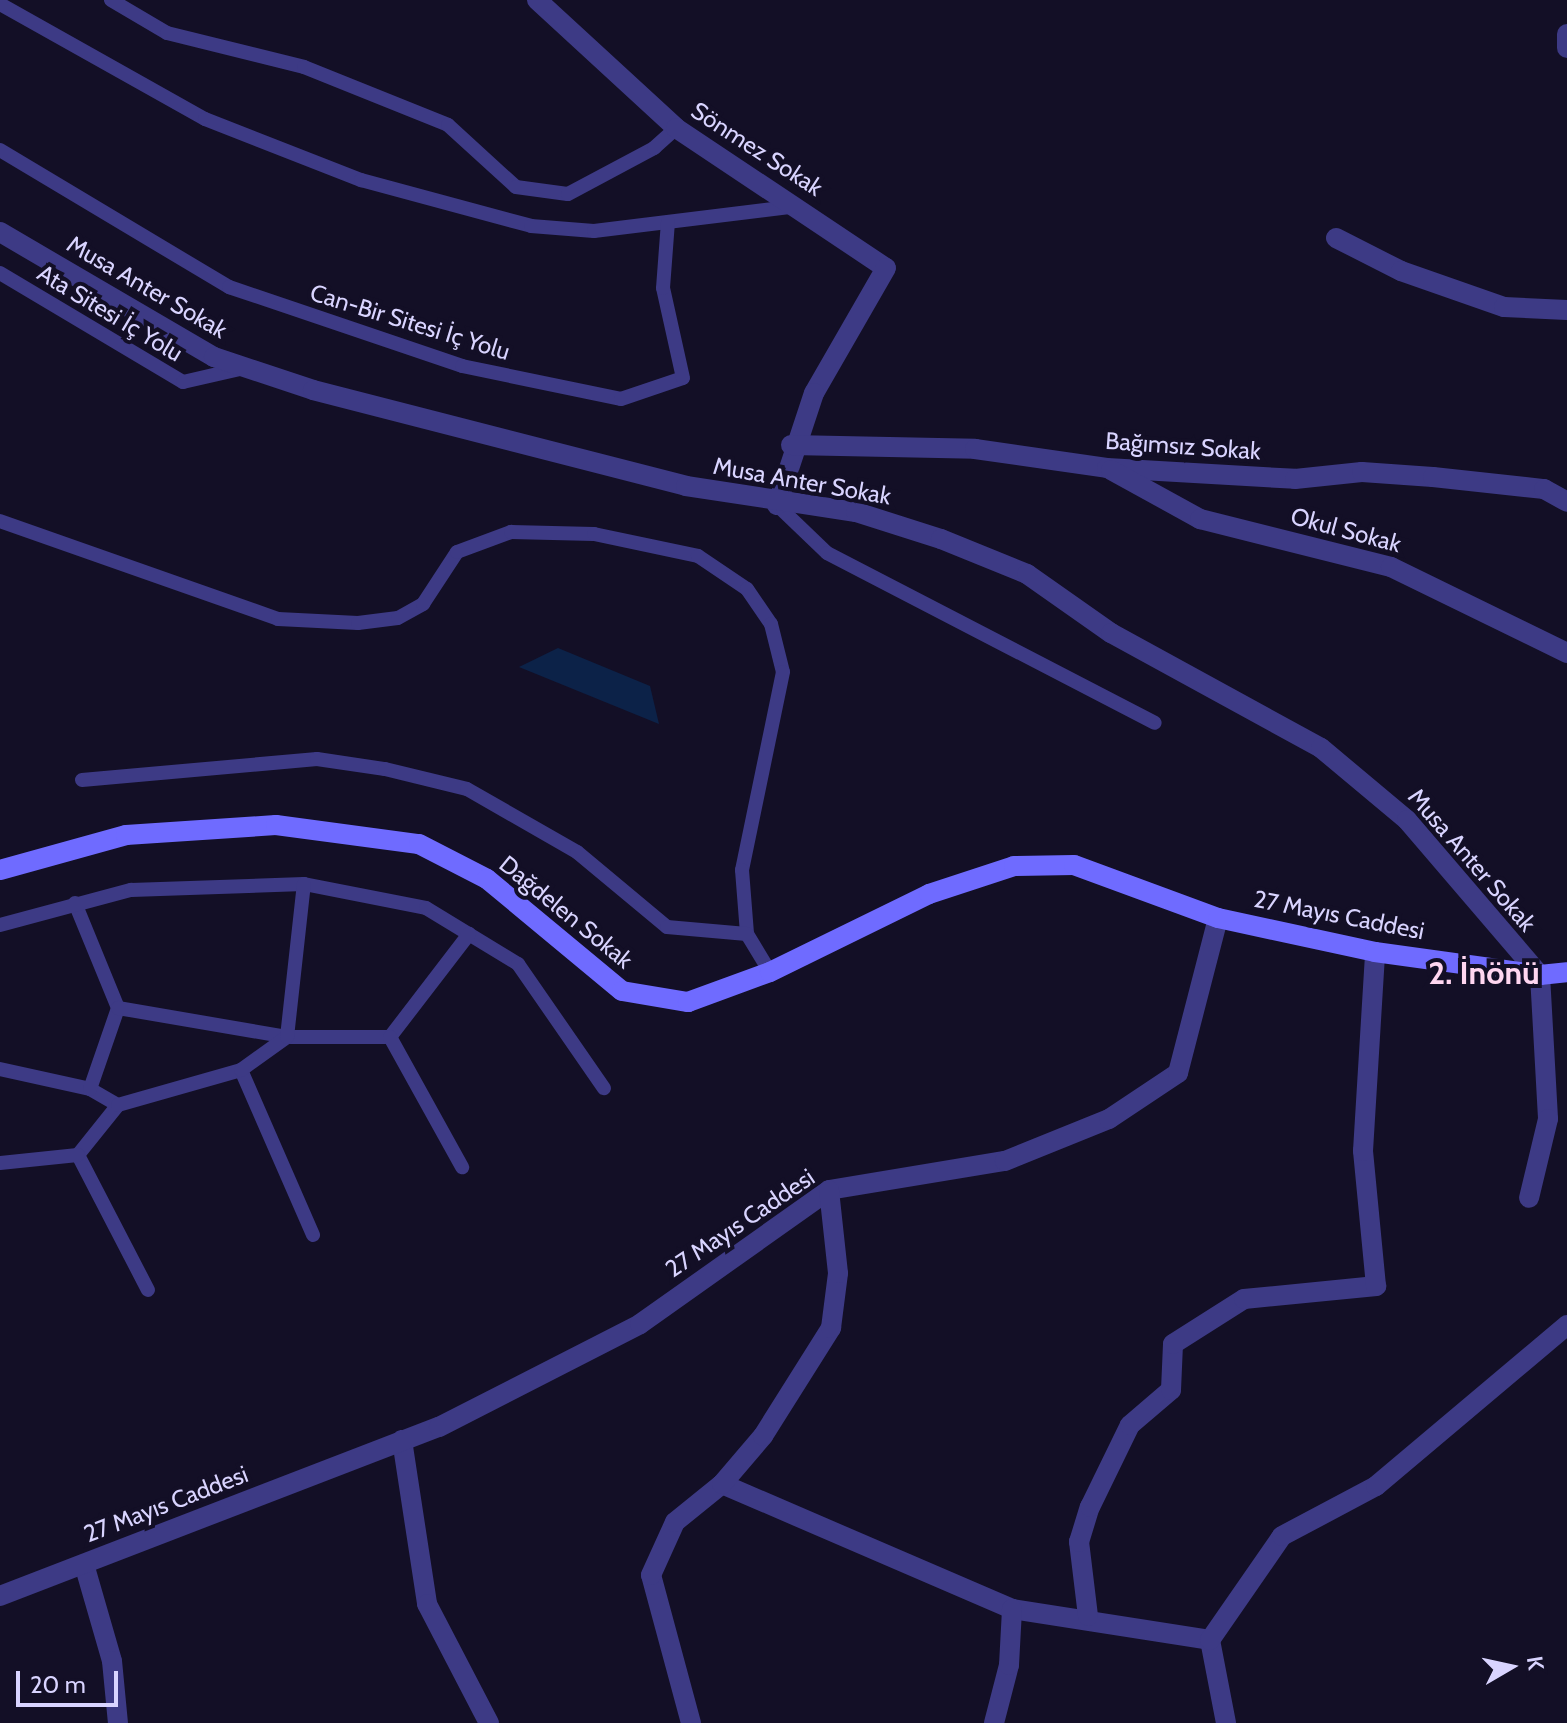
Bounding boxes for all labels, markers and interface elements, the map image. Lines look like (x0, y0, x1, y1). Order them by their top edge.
street label: Sönmez Sokak (686, 96, 828, 202)
street label: Musa Anter Sokak (62, 230, 232, 344)
street label: Ata Sitesi İç Yolu (32, 258, 188, 368)
street label: Can-Bir Sitesi İç Yolu (307, 278, 513, 366)
street label: Bağımsız Sokak (1104, 426, 1262, 466)
street label: Musa Anter Sokak (711, 451, 893, 511)
street label: Okul Sokak (1288, 501, 1404, 559)
street label: Musa Anter Sokak (1402, 783, 1542, 937)
street label: Dağdelen Sokak (494, 849, 638, 975)
street label: 27 Mayıs Caddesi (1251, 884, 1427, 946)
district label: 2. İnönü (1428, 954, 1540, 992)
street label: 27 Mayıs Caddesi (660, 1163, 820, 1283)
street label: 27 Mayıs Caddesi (80, 1460, 252, 1548)
north arrow (1471, 1627, 1551, 1707)
text: K (1521, 1654, 1550, 1672)
scale bar (20, 1655, 122, 1705)
text: 20 m (30, 1670, 86, 1699)

